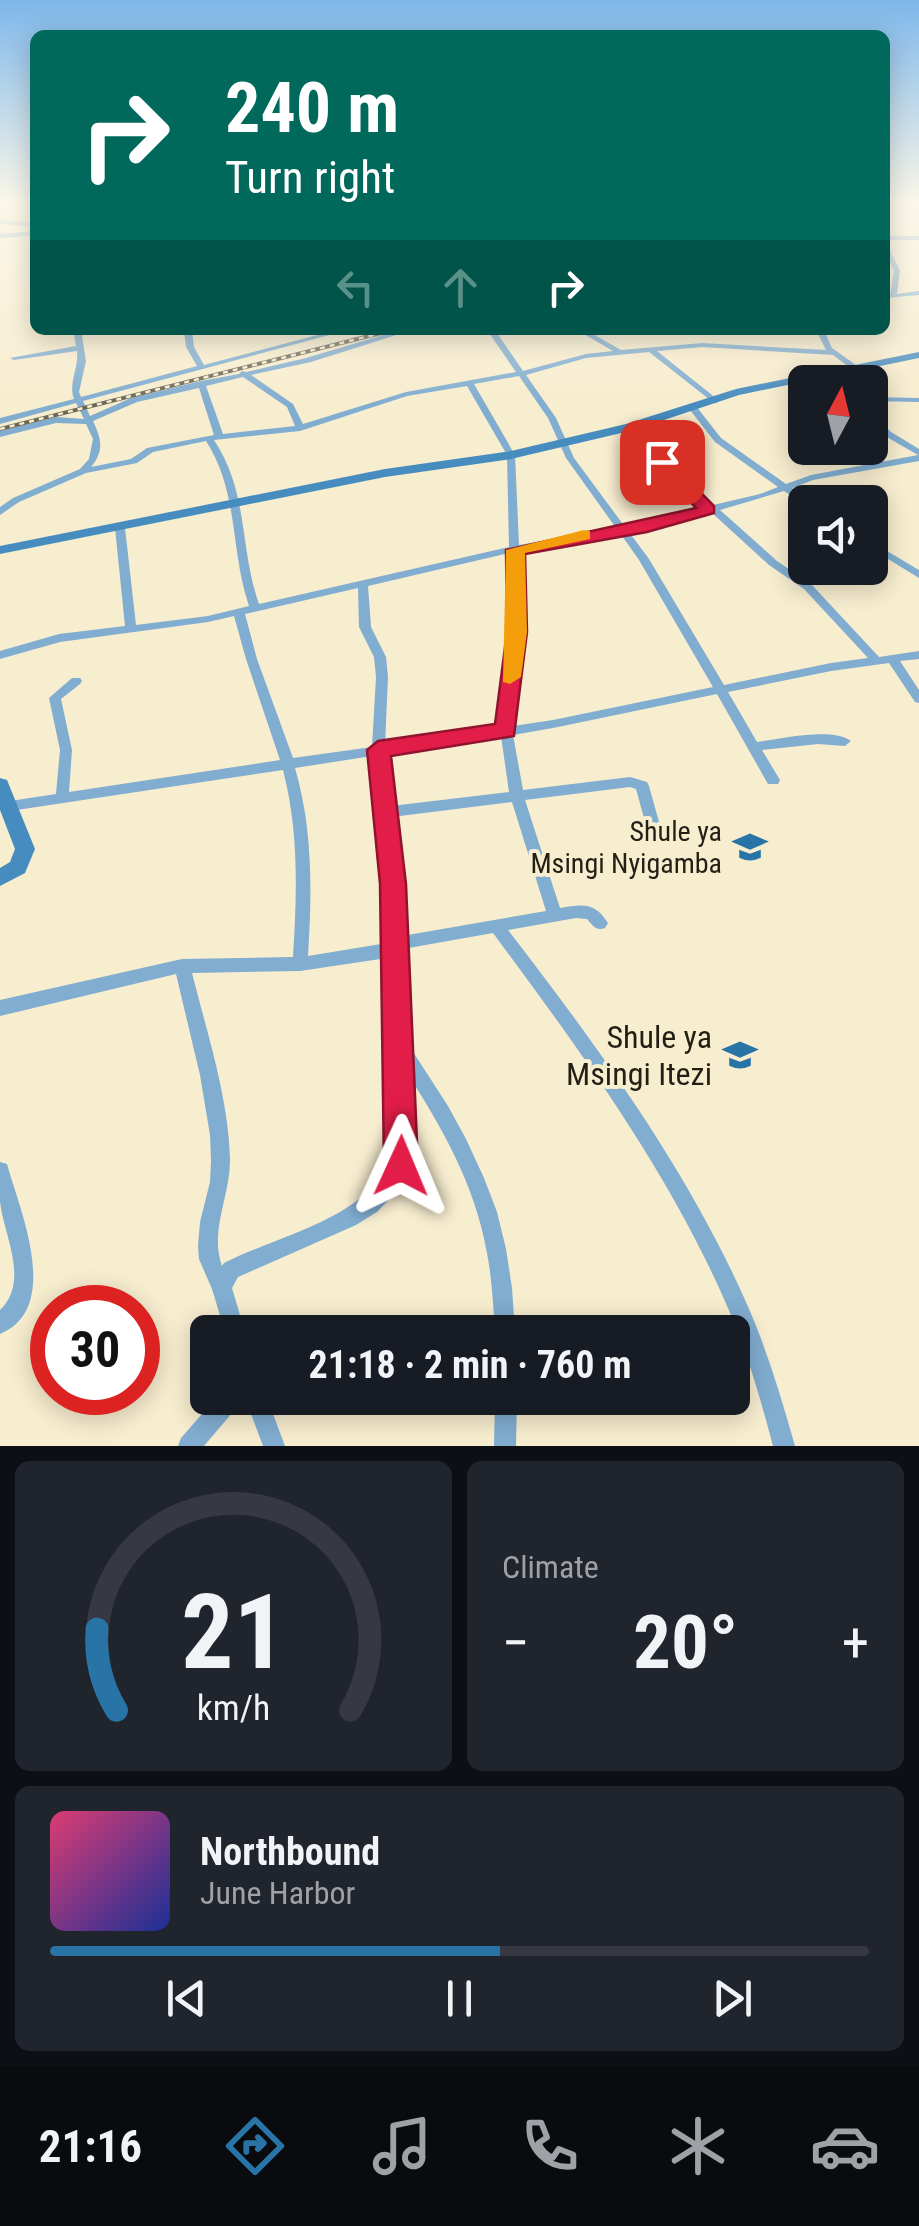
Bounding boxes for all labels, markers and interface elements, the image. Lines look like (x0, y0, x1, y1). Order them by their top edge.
text: 240 m (225, 67, 399, 149)
icon: right (60, 70, 190, 200)
text: Turn right (225, 151, 395, 204)
icon: left (328, 260, 383, 315)
icon: ahead (433, 260, 488, 315)
icon: right (538, 260, 593, 315)
north arrow (788, 365, 888, 465)
map controls (788, 365, 888, 585)
pin (620, 420, 705, 505)
icon: arrive (635, 435, 690, 490)
button: sound (788, 485, 888, 585)
place label: Shule ya Msingi Nyigamba (530, 815, 722, 880)
school or university icon: Shule ya Msingi Nyigamba (731, 828, 769, 866)
place label: Shule ya Msingi Itezi (566, 1018, 712, 1093)
school or university icon: Shule ya Msingi Itezi (721, 1036, 759, 1074)
position arrow (349, 1114, 453, 1218)
speed limit sign: 30 (30, 1285, 160, 1415)
text: 21:18 · 2 min · 760 m (309, 1343, 631, 1387)
text: Climate (502, 1548, 599, 1586)
text: 21 (181, 1572, 286, 1693)
text: 20° (633, 1598, 738, 1686)
text: − (502, 1611, 530, 1675)
text: + (842, 1611, 869, 1675)
text: km/h (197, 1687, 270, 1729)
text: Northbound (200, 1830, 380, 1874)
text: June Harbor (200, 1874, 355, 1912)
icon: previous (159, 1971, 214, 2026)
icon: pause (432, 1971, 487, 2026)
icon: next (705, 1971, 760, 2026)
icon: directions (220, 2111, 290, 2181)
icon: music (367, 2111, 437, 2181)
icon: phone (515, 2111, 585, 2181)
icon: climate (663, 2111, 733, 2181)
icon: car (810, 2111, 880, 2181)
text: 21:16 (39, 2120, 142, 2173)

